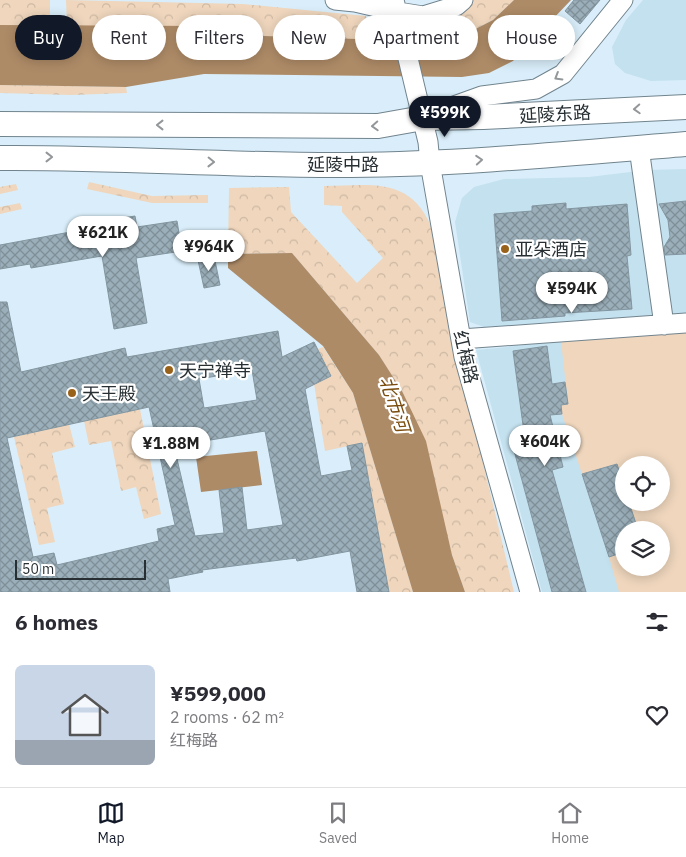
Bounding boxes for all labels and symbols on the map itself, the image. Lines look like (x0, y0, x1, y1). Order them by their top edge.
one-way arrow (554, 70, 563, 80)
pin: ¥599K (410, 96, 480, 138)
street label: 延陵东路 (518, 101, 592, 127)
one-way arrow (633, 104, 641, 115)
one-way arrow (156, 120, 164, 130)
one-way arrow (371, 120, 379, 131)
one-way arrow (45, 152, 53, 162)
street label: 延陵中路 (307, 153, 379, 176)
one-way arrow (475, 154, 483, 165)
one-way arrow (208, 157, 215, 167)
pin: ¥621K (68, 216, 138, 258)
pin: ¥964K (174, 230, 244, 272)
place label: 亚朵酒店 (515, 238, 587, 261)
marker: 亚朵酒店 (499, 243, 511, 255)
pin: ¥594K (537, 272, 607, 314)
street label: 红梅路 (449, 328, 483, 386)
place label: 天宁禅寺 (179, 359, 251, 382)
marker: 天宁禅寺 (163, 364, 175, 376)
water label: 北市河 (375, 373, 416, 439)
place label: 天王殿 (82, 382, 136, 405)
marker: 天王殿 (66, 387, 78, 399)
pin: ¥604K (510, 424, 580, 467)
pin: ¥1.88M (130, 426, 212, 469)
scale bar (15, 557, 146, 580)

